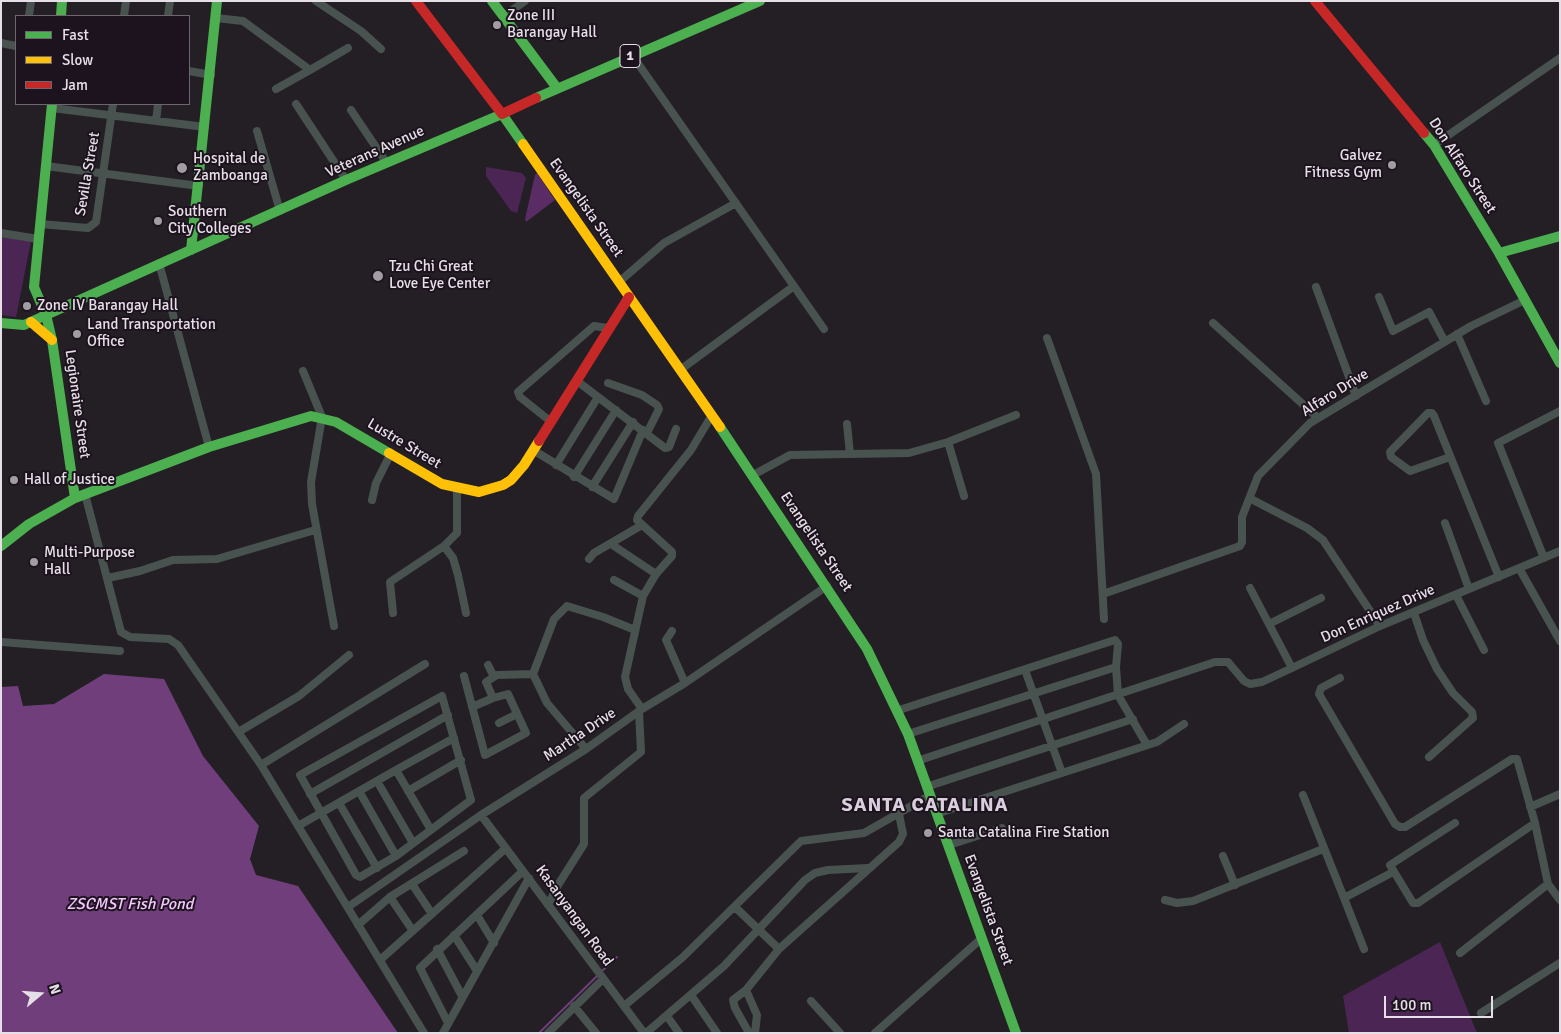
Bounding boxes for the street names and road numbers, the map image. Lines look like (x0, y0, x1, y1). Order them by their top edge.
road number: 1 (620, 44, 640, 68)
street label: Don Alfaro Street (1424, 115, 1500, 217)
street label: Veterans Avenue (323, 122, 427, 182)
street label: Sevilla Street (72, 131, 104, 217)
street label: Evangelista Street (545, 155, 627, 261)
street label: Legionaire Street (60, 348, 94, 460)
street label: Alfaro Drive (1298, 365, 1372, 421)
street label: Lustre Street (364, 415, 444, 473)
street label: Evangelista Street (776, 489, 856, 595)
street label: Don Enriquez Drive (1318, 581, 1438, 647)
street label: Martha Drive (540, 704, 620, 766)
street label: Evangelista Street (960, 852, 1016, 968)
street label: Kasanyangan Road (531, 862, 617, 970)

